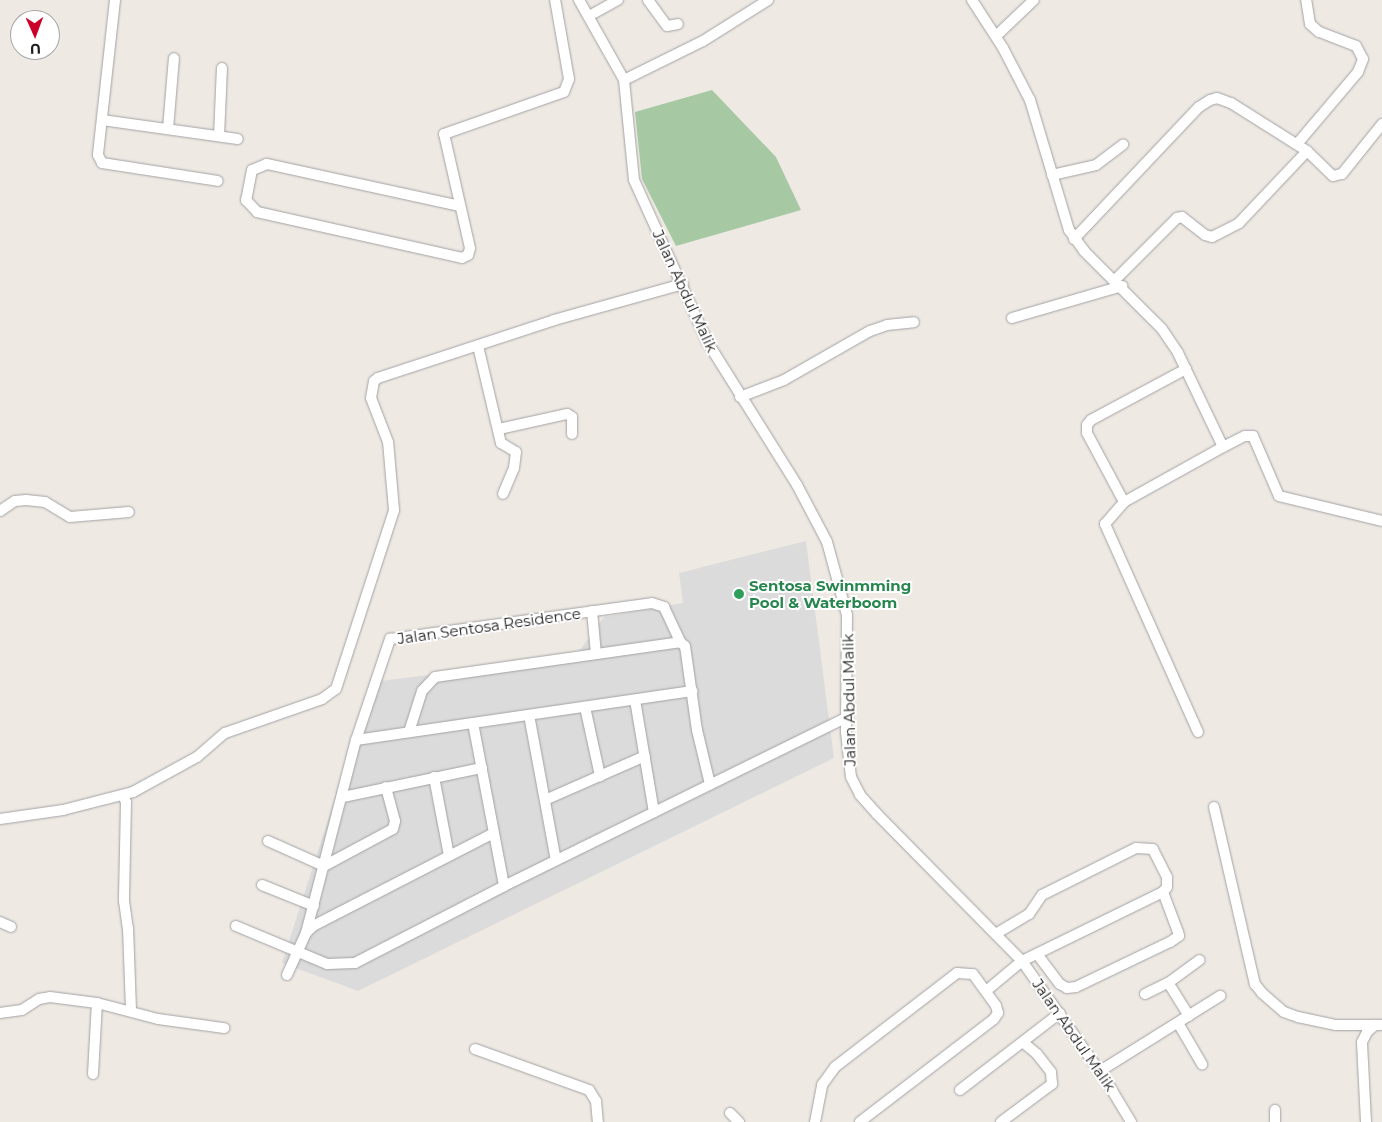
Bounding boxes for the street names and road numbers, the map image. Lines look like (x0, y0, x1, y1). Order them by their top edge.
street label: Jalan Abdul Malik (649, 227, 721, 355)
street label: Jalan Sentosa Residence (396, 604, 582, 648)
street label: Jalan Abdul Malik (839, 634, 859, 766)
street label: Jalan Abdul Malik (1029, 975, 1119, 1095)

